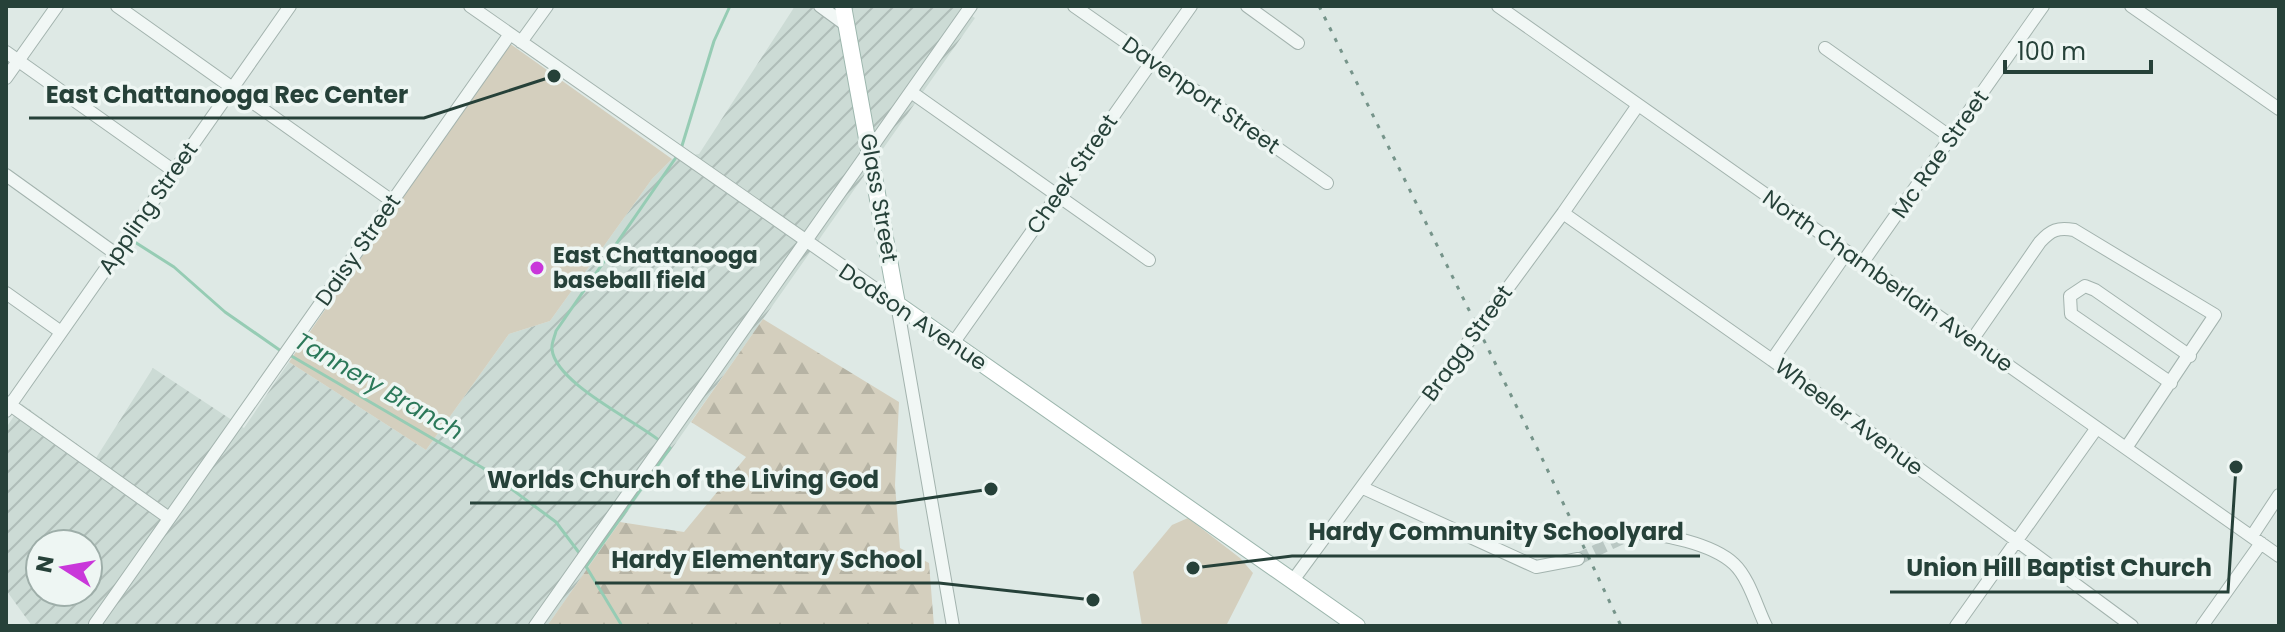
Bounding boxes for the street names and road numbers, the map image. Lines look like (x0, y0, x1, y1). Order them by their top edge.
street label: Davenport Street (1116, 29, 1286, 161)
street label: Mc Rae Street (1884, 84, 1996, 224)
street label: Cheek Street (1019, 108, 1125, 240)
street label: Glass Street (852, 131, 906, 265)
street label: Appling Street (91, 136, 205, 280)
street label: North Chamberlain Avenue (1757, 182, 2019, 380)
street label: Daisy Street (308, 188, 408, 312)
street label: Dodson Avenue (833, 256, 993, 378)
street label: Bragg Street (1414, 279, 1520, 407)
street label: Wheeler Avenue (1768, 351, 1930, 483)

